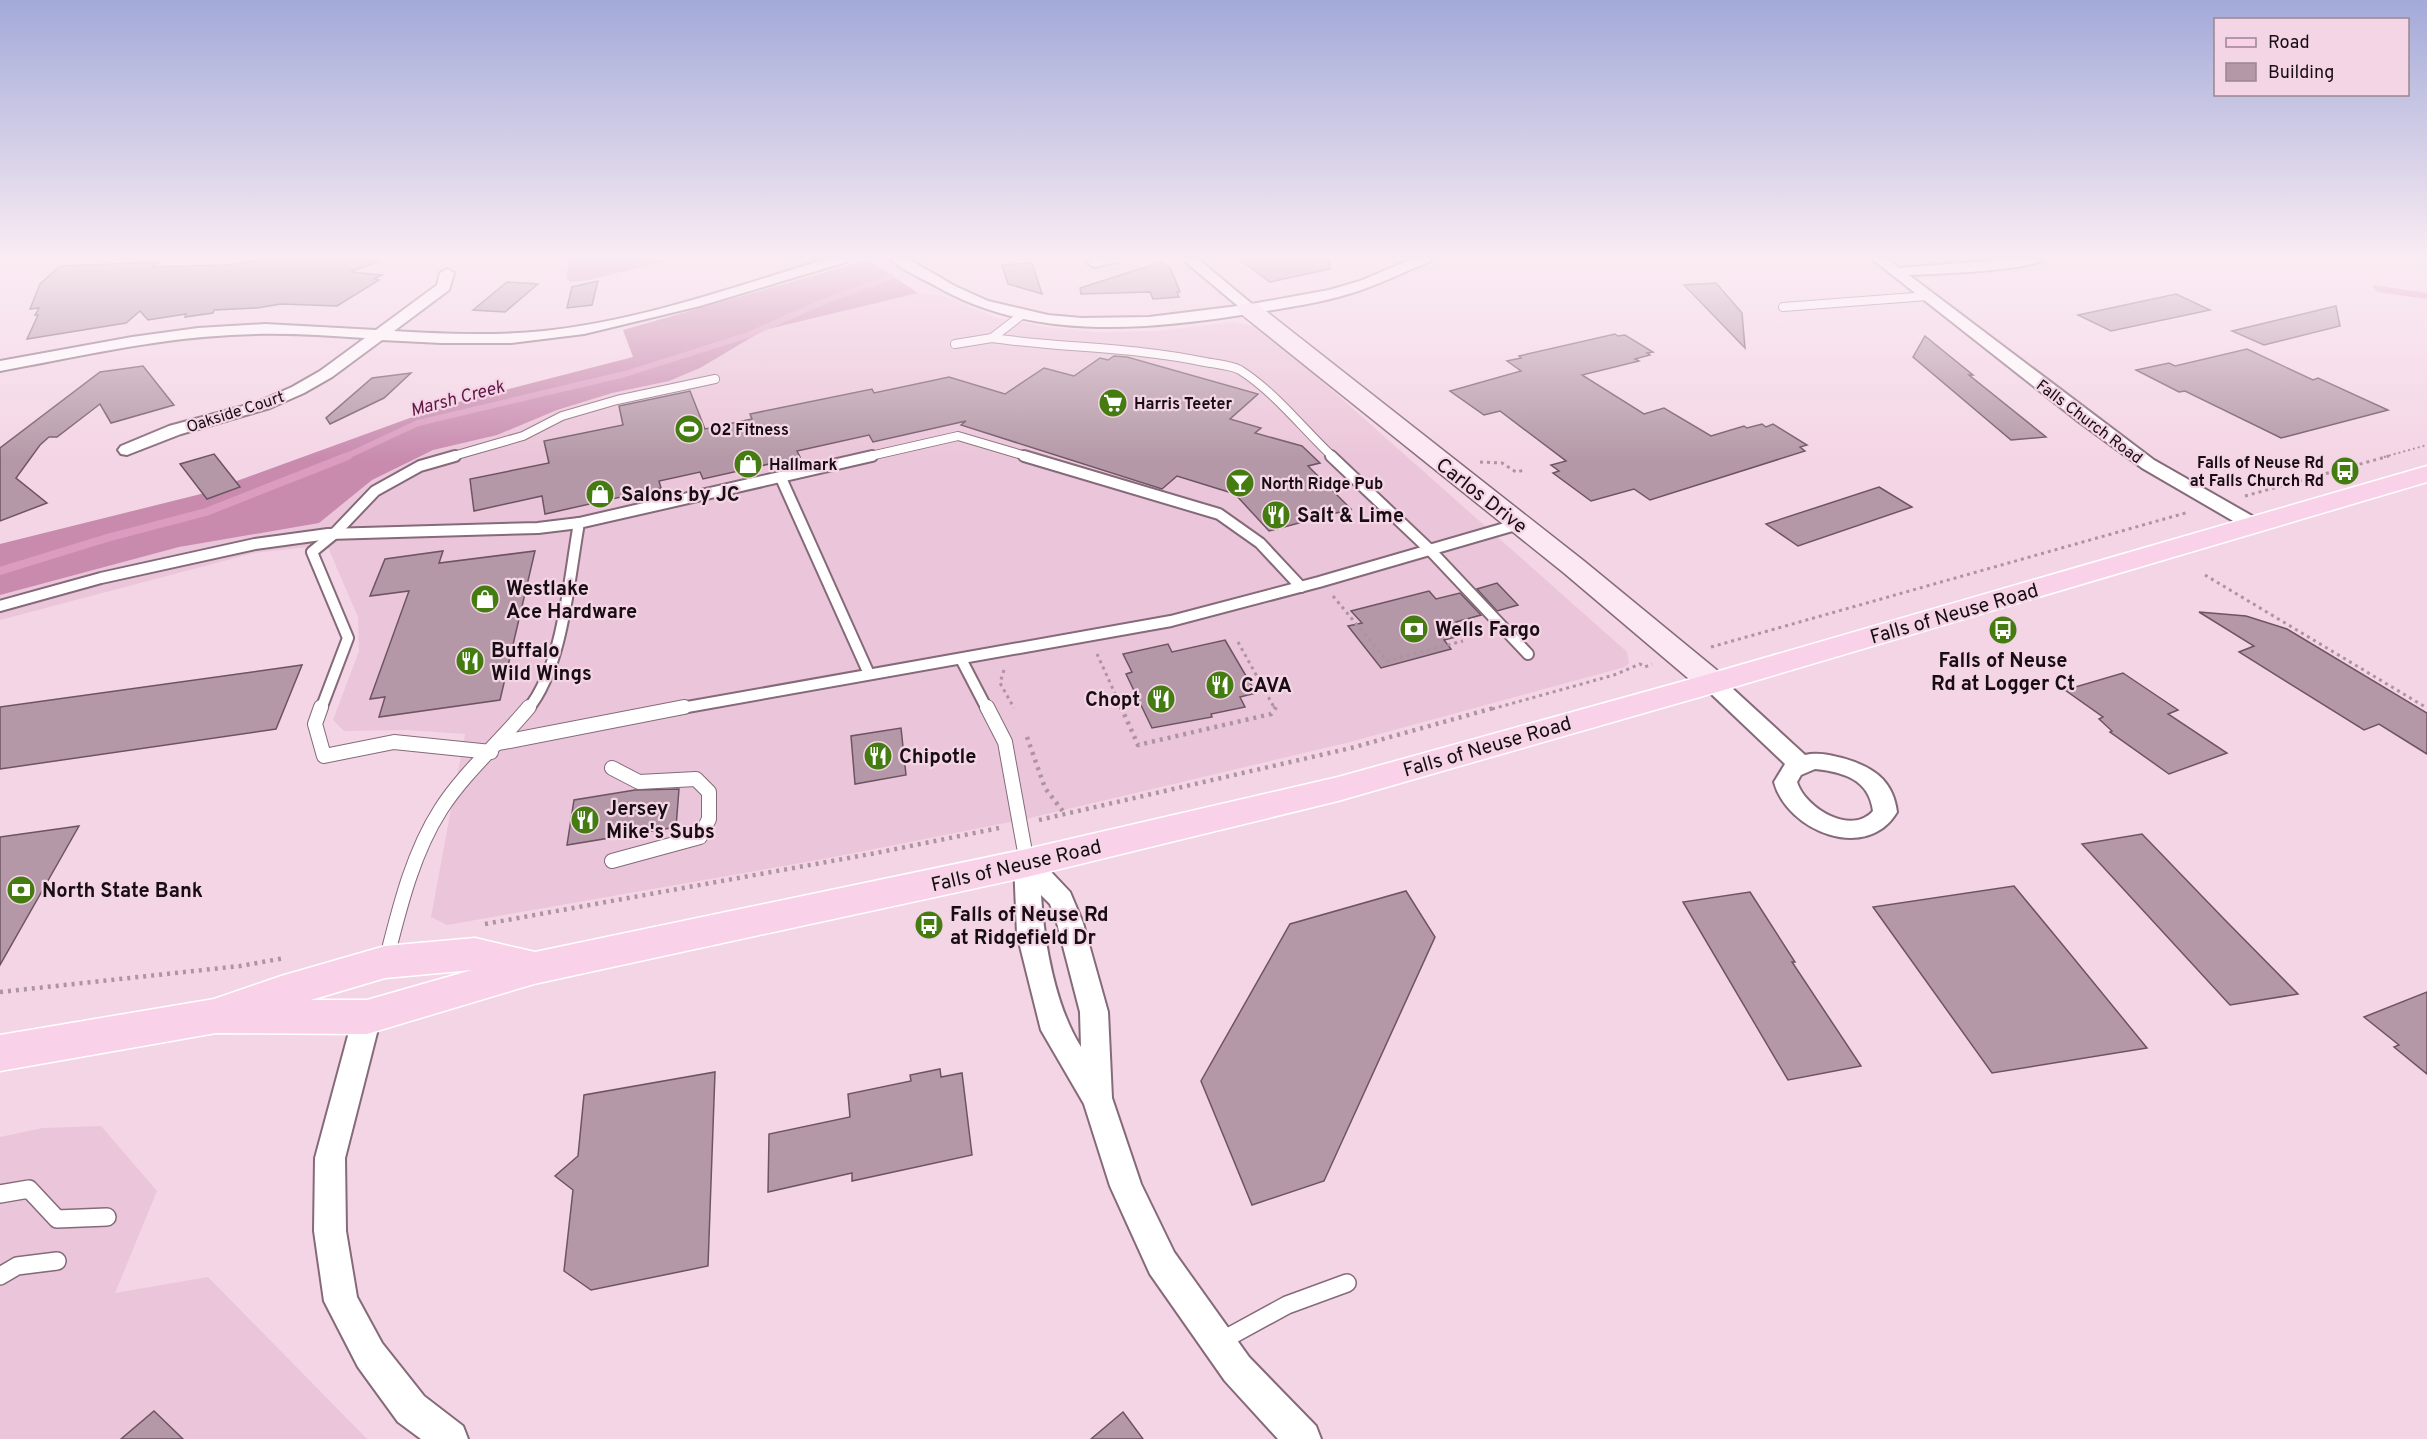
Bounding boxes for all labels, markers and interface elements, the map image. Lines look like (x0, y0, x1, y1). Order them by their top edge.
legend (2214, 18, 2409, 96)
text: Road (2268, 32, 2310, 55)
text: Building (2268, 62, 2334, 85)
water label: Marsh Creek (408, 376, 508, 423)
street label: Falls Church Road (2032, 376, 2146, 469)
supermarket icon: Harris Teeter (1097, 387, 1129, 419)
street label: Oakside Court (184, 388, 287, 438)
place label: Harris Teeter (1134, 395, 1232, 415)
sports icon: O2 Fitness (673, 413, 705, 445)
place label: O2 Fitness (710, 421, 789, 441)
shop icon: Hallmark (732, 448, 764, 480)
street label: Carlos Drive (1430, 453, 1532, 540)
place label: Falls of Neuse Rd at Falls Church Rd (2190, 454, 2324, 492)
bus stop icon: Falls of Neuse Rd at Falls Church Rd (2329, 455, 2361, 487)
place label: Hallmark (769, 456, 837, 476)
bar icon: North Ridge Pub (1224, 467, 1256, 499)
place label: North Ridge Pub (1261, 475, 1383, 495)
shop icon: Salons by JC (584, 478, 616, 510)
place label: Salons by JC (621, 483, 740, 509)
restaurant icon: Salt & Lime (1260, 499, 1292, 531)
place label: Salt & Lime (1297, 504, 1404, 530)
place label: Westlake Ace Hardware (506, 577, 637, 626)
street label: Falls of Neuse Road (1867, 578, 2042, 651)
shop icon: Westlake Ace Hardware (469, 583, 501, 615)
bank icon: Wells Fargo (1398, 613, 1430, 645)
bus stop icon: Falls of Neuse Rd at Logger Ct (1987, 614, 2019, 646)
place label: Wells Fargo (1435, 618, 1540, 644)
place label: Buffalo Wild Wings (491, 639, 592, 688)
restaurant icon: Buffalo Wild Wings (454, 645, 486, 677)
place label: Falls of Neuse Rd at Logger Ct (1931, 649, 2075, 698)
restaurant icon: CAVA (1204, 669, 1236, 701)
place label: CAVA (1241, 674, 1292, 700)
restaurant icon: Chopt (1145, 683, 1177, 715)
place label: Chopt (1085, 688, 1140, 714)
street label: Falls of Neuse Road (1400, 711, 1575, 784)
restaurant icon: Chipotle (862, 740, 894, 772)
place label: Chipotle (899, 745, 977, 771)
place label: Jersey Mike's Subs (606, 797, 715, 846)
restaurant icon: Jersey Mike's Subs (569, 804, 601, 836)
street label: Falls of Neuse Road (929, 835, 1104, 899)
bank icon: North State Bank (5, 874, 37, 906)
place label: North State Bank (42, 879, 203, 905)
place label: Falls of Neuse Rd at Ridgefield Dr (950, 903, 1109, 952)
bus stop icon: Falls of Neuse Rd at Ridgefield Dr (913, 909, 945, 941)

